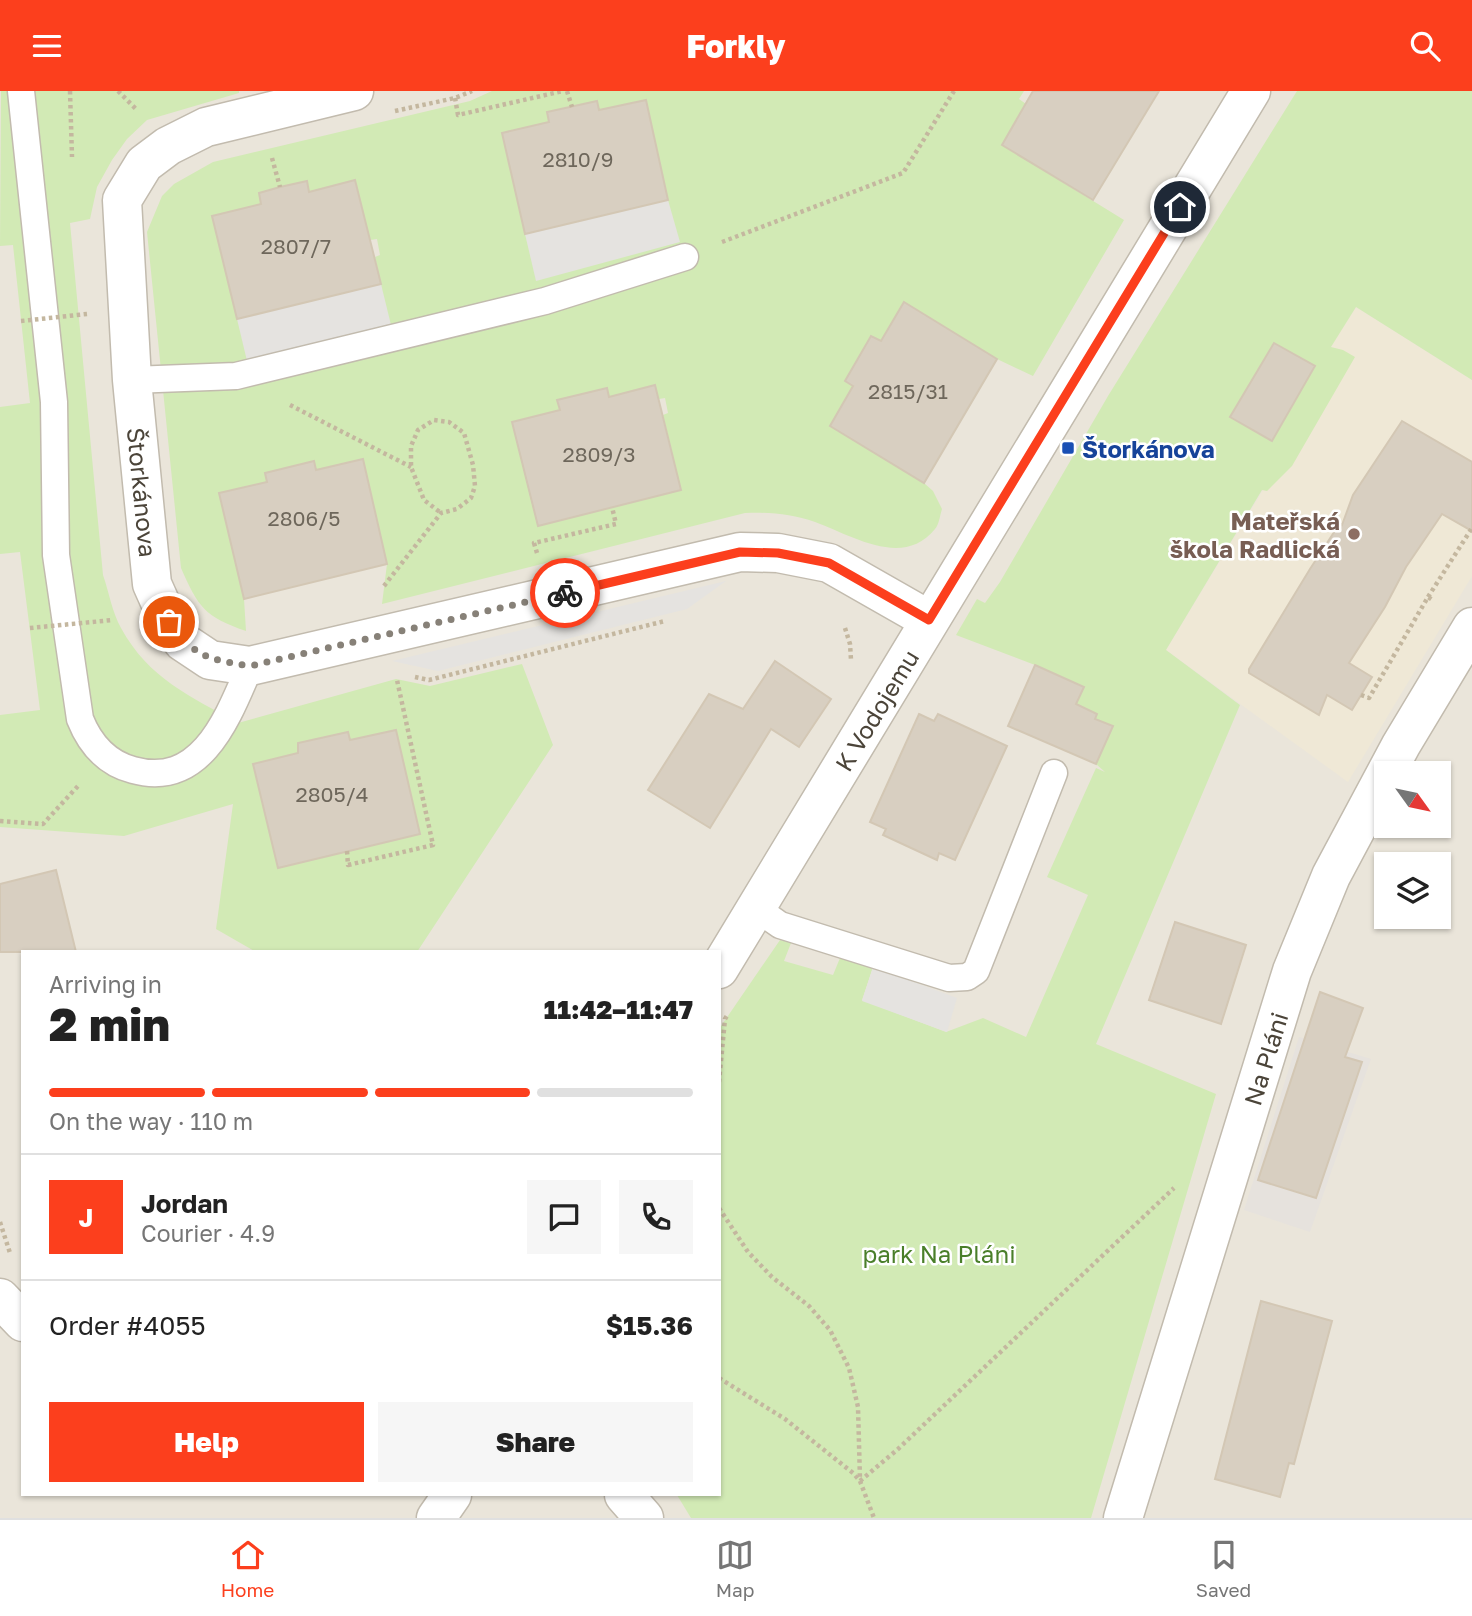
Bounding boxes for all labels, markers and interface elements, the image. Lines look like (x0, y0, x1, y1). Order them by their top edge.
icon: menu (28, 27, 66, 65)
text: Forkly (687, 27, 785, 65)
icon: search (1406, 27, 1444, 65)
house number: 2810/9 (543, 146, 613, 172)
pin (1150, 177, 1210, 237)
icon: home (1161, 188, 1199, 226)
house number: 2807/7 (261, 233, 331, 259)
house number: 2815/31 (868, 378, 948, 404)
street label: Štorkánova (122, 426, 164, 558)
place label: Štorkánova (1082, 434, 1215, 463)
marker: Štorkánova (1060, 440, 1076, 456)
house number: 2809/3 (562, 441, 636, 467)
house number: 2806/5 (268, 505, 340, 531)
place label: Mateřská škola Radlická (1170, 506, 1340, 563)
marker: Mateřská škola Radlická (1346, 526, 1362, 542)
courier (530, 558, 600, 628)
icon: bike (546, 574, 584, 612)
pin (139, 592, 199, 652)
icon: bag (150, 603, 188, 641)
street label: K Vodojemu (828, 644, 924, 776)
north arrow (1374, 761, 1451, 838)
map controls (1374, 761, 1451, 929)
house number: 2805/4 (295, 781, 369, 807)
button: layers (1374, 852, 1451, 929)
text: Arriving in (49, 970, 162, 998)
text: 11:42–11:47 (544, 994, 693, 1025)
text: 2 min (49, 996, 170, 1051)
street label: Na Pláni (1237, 1008, 1293, 1109)
text: On the way · 110 m (49, 1107, 253, 1135)
button: chat (527, 1180, 601, 1254)
button: phone (619, 1180, 693, 1254)
text: Jordan (141, 1188, 228, 1219)
text: J (79, 1202, 93, 1233)
text: Courier · 4.9 (141, 1219, 275, 1247)
park label: park Na Pláni (862, 1239, 1016, 1268)
text: Order #4055 (49, 1310, 206, 1341)
text: $15.36 (606, 1310, 693, 1341)
button: Help (49, 1402, 364, 1482)
button: Share (378, 1402, 693, 1482)
tab: Home (221, 1536, 274, 1601)
tab: Map (716, 1536, 754, 1601)
tab: Saved (1196, 1536, 1251, 1601)

